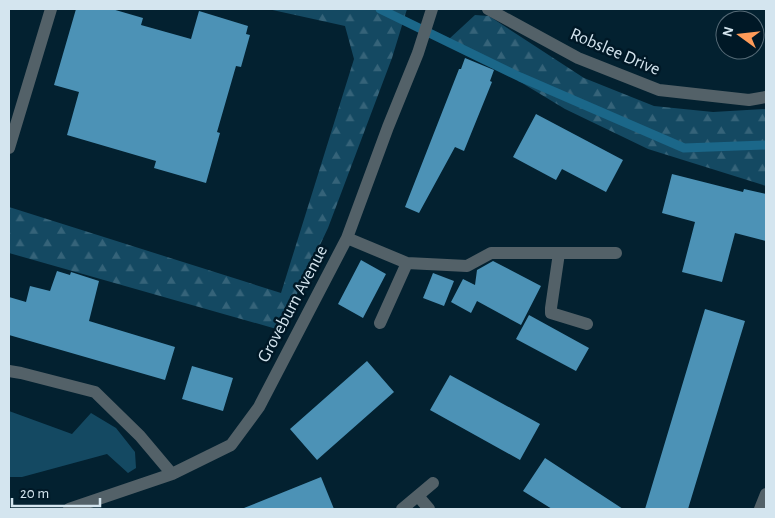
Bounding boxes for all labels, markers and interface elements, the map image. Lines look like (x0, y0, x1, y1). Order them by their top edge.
north arrow (715, 10, 765, 60)
street label: Robslee Drive (568, 25, 662, 79)
text: N (720, 25, 736, 38)
street label: Groveburn Avenue (255, 243, 331, 365)
scale bar (12, 476, 100, 508)
text: 20 m (20, 486, 49, 501)

